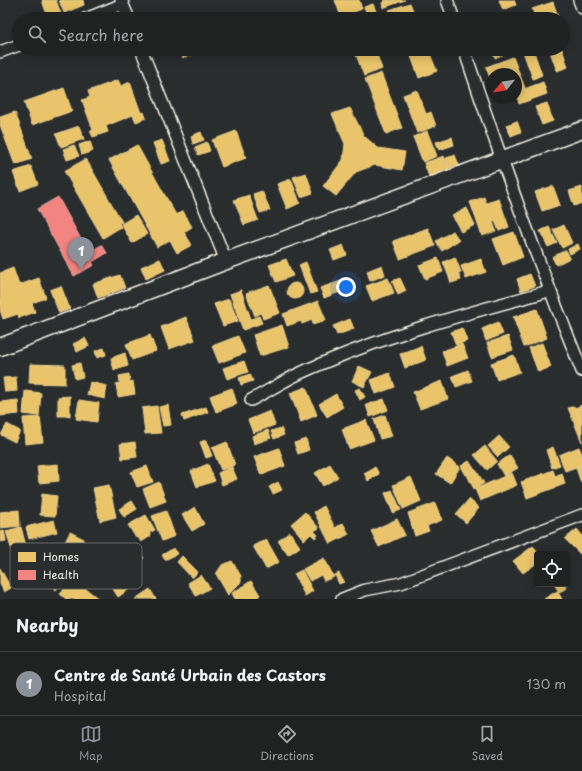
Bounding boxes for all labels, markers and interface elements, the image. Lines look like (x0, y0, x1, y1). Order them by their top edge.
search box (12, 12, 570, 56)
icon: search (26, 23, 48, 45)
text: Search here (58, 23, 144, 46)
north arrow (486, 68, 522, 104)
pin: 1 (68, 237, 94, 270)
your location (336, 277, 356, 297)
legend (10, 543, 142, 589)
text: Homes (43, 548, 79, 565)
map controls (534, 551, 570, 587)
button: locate (534, 551, 570, 587)
text: Health (43, 566, 79, 583)
text: Nearby (16, 612, 78, 638)
text: Centre de Santé Urbain des Castors (54, 663, 326, 686)
text: 1 (26, 674, 32, 693)
text: 130 m (527, 674, 566, 693)
text: Hospital (54, 686, 106, 705)
tab: Map (79, 723, 102, 764)
tab: Directions (260, 723, 314, 764)
tab: Saved (472, 723, 503, 764)

